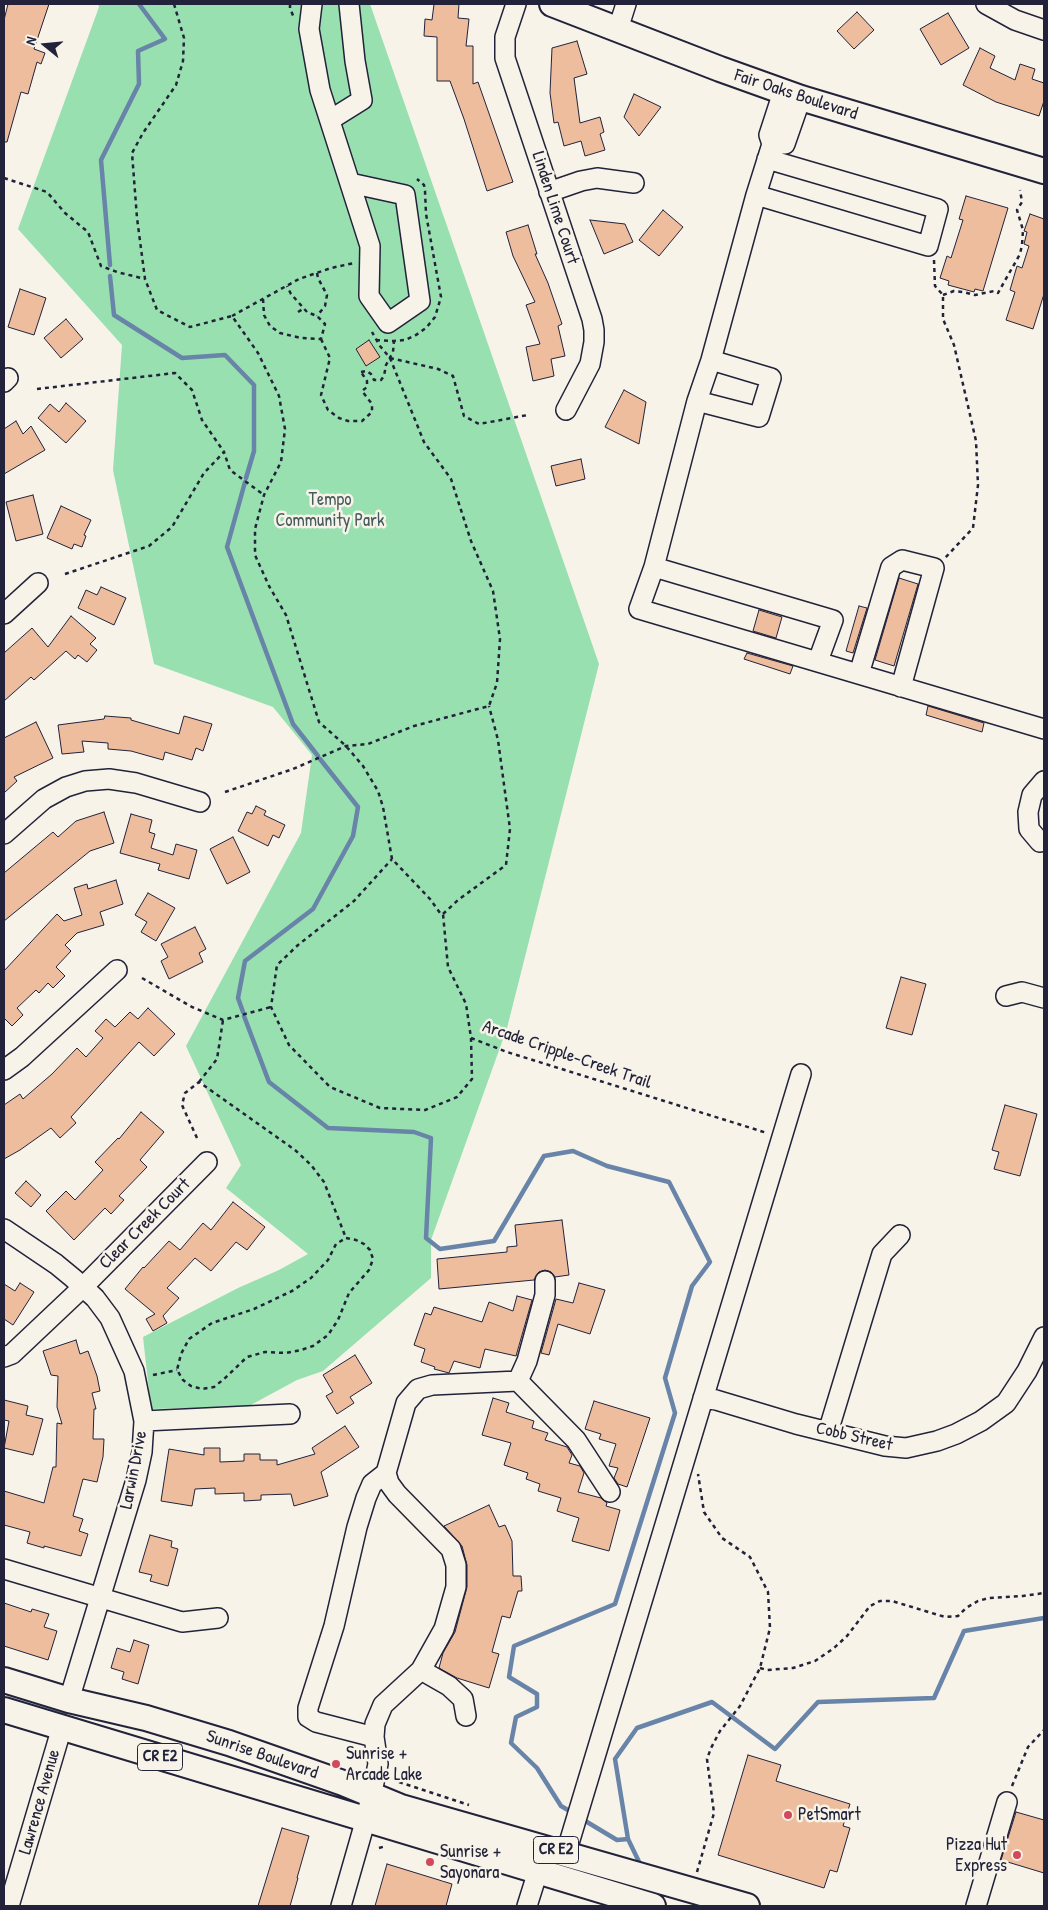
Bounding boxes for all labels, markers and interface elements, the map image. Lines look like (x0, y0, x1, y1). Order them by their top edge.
north arrow (20, 20, 70, 70)
text: N (20, 34, 40, 47)
street label: Fair Oaks Boulevard (732, 65, 860, 125)
street label: Linden Lime Court (527, 149, 583, 267)
park label: Tempo Community Park (275, 489, 385, 532)
street label: Arcade Cripple-Creek Trail (480, 1016, 654, 1094)
street label: Clear Creek Court (95, 1174, 195, 1274)
street label: Cobb Street (814, 1418, 894, 1456)
street label: Larwin Drive (116, 1429, 152, 1511)
street label: Sunrise Boulevard (203, 1726, 321, 1784)
place label: Sunrise + Arcade Lake (346, 1743, 422, 1786)
road number: CR E2 (138, 1744, 182, 1770)
street label: Lawrence Avenue (15, 1747, 65, 1857)
marker: Sunrise + Arcade Lake (330, 1758, 342, 1770)
place label: PetSmart (798, 1804, 861, 1826)
marker: PetSmart (782, 1809, 794, 1821)
place label: Pizza Hut Express (946, 1834, 1007, 1876)
road number: CR E2 (534, 1836, 578, 1864)
place label: Sunrise + Sayonara (440, 1841, 501, 1884)
marker: Pizza Hut Express (1011, 1849, 1023, 1861)
marker: Sunrise + Sayonara (424, 1856, 436, 1868)

